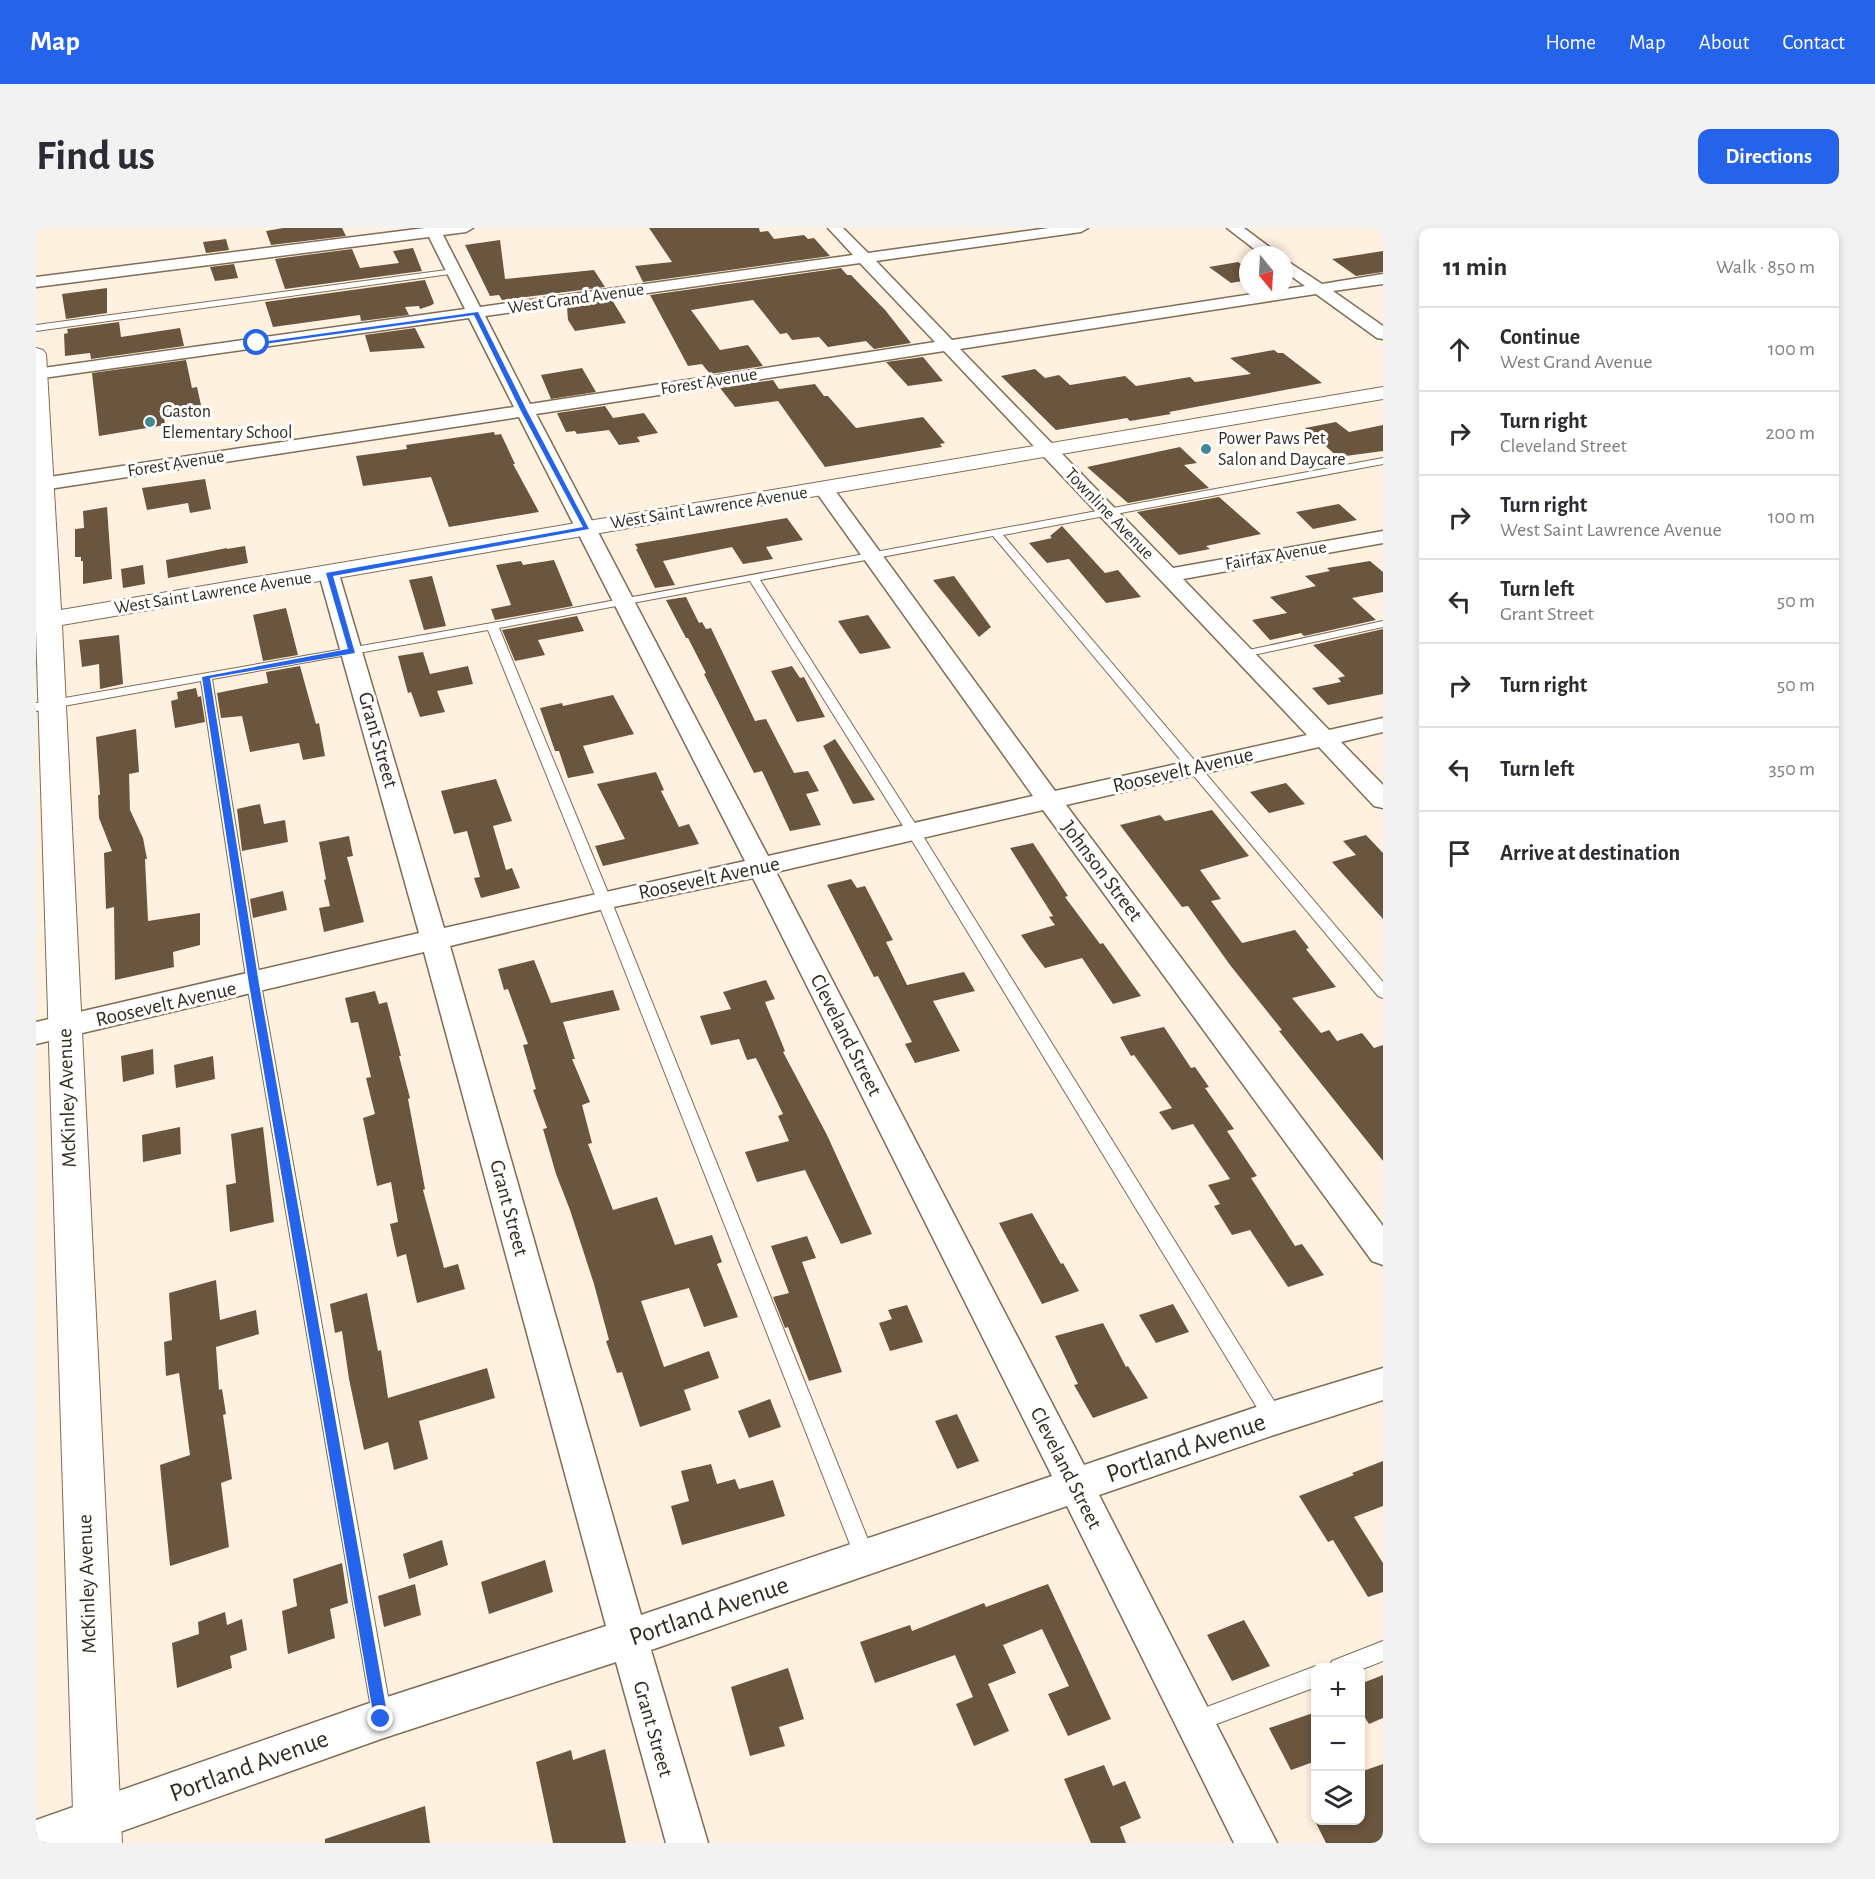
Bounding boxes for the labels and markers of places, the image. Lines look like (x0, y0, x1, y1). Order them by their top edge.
place label: Gaston Elementary School (162, 403, 293, 442)
marker: Gaston Elementary School (143, 415, 157, 429)
place label: Power Paws Pet Salon and Daycare (1218, 430, 1346, 469)
marker: Power Paws Pet Salon and Daycare (1199, 442, 1213, 456)

